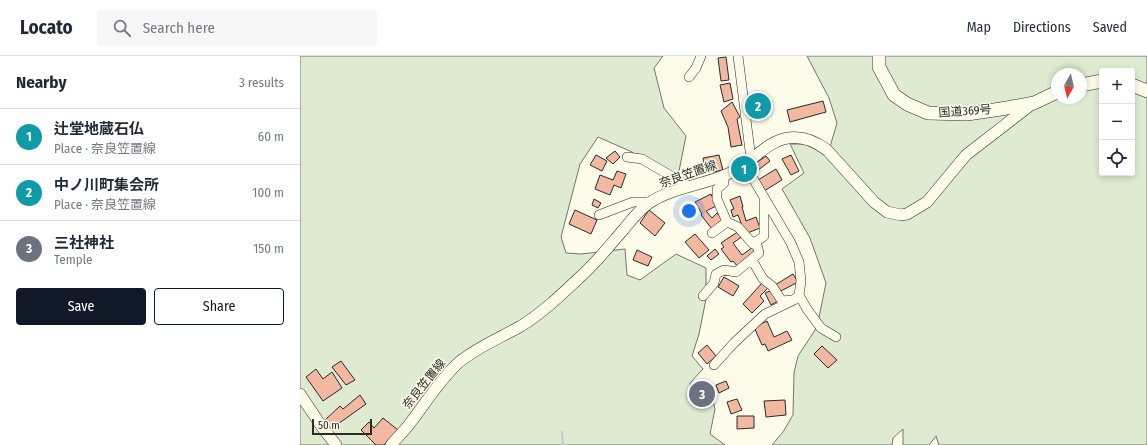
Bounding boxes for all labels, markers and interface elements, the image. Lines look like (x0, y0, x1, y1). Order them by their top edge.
search box (97, 10, 377, 46)
text: Locato (20, 16, 73, 39)
icon: search (111, 17, 133, 39)
text: Search here (143, 19, 215, 37)
text: Map (967, 19, 991, 36)
text: Directions (1013, 19, 1071, 36)
text: Saved (1093, 19, 1127, 36)
north arrow (1051, 68, 1087, 104)
map controls (1099, 68, 1135, 176)
button: + (1099, 68, 1135, 104)
text: Nearby (16, 72, 67, 93)
text: 3 results (239, 75, 284, 90)
pin: 2 (745, 91, 771, 121)
street label: 国道369号 (938, 102, 992, 120)
button: − (1099, 104, 1135, 140)
text: 辻堂地蔵石仏 (54, 120, 144, 138)
text: 1 (26, 129, 32, 144)
text: 60 m (258, 129, 284, 144)
button: locate (1099, 140, 1135, 176)
text: Place · 奈良笠置線 (54, 141, 156, 156)
pin: 1 (731, 154, 757, 184)
street label: 奈良笠置線 (657, 158, 719, 190)
text: 中ノ川町集会所 (54, 176, 159, 194)
text: 2 (26, 185, 32, 200)
text: 100 m (252, 185, 284, 200)
text: Place · 奈良笠置線 (54, 197, 156, 212)
your location (679, 201, 699, 221)
text: 三社神社 (54, 234, 114, 252)
text: 3 (26, 241, 32, 256)
text: 150 m (253, 241, 284, 256)
text: Temple (54, 252, 92, 267)
button: Save (16, 288, 146, 325)
button: Share (154, 288, 284, 325)
street label: 奈良笠置線 (400, 356, 448, 412)
pin: 3 (689, 379, 715, 409)
scale bar (312, 417, 372, 436)
text: 50 m (318, 419, 340, 432)

